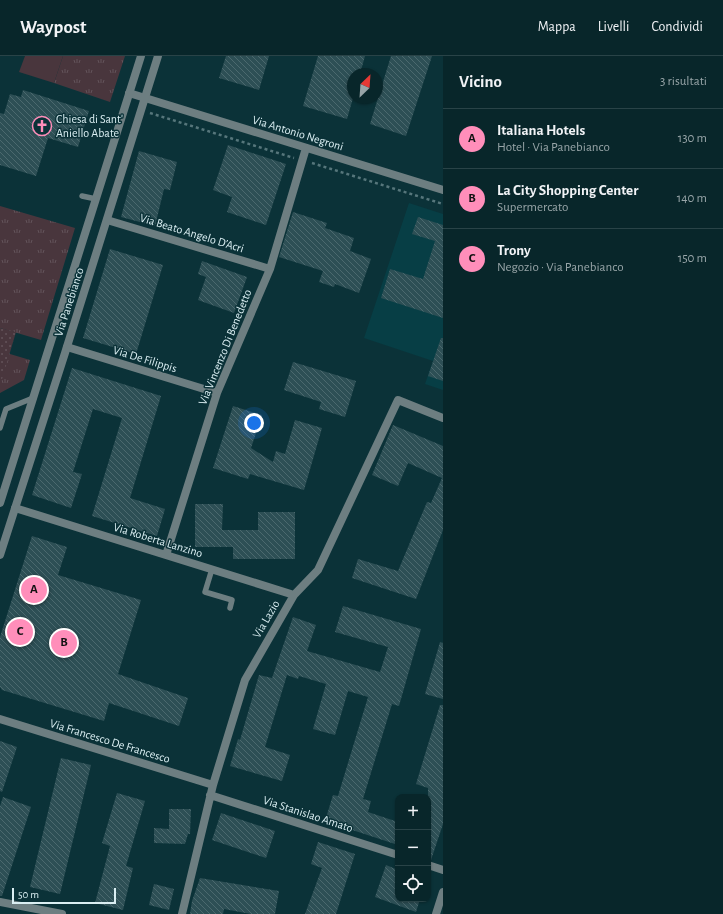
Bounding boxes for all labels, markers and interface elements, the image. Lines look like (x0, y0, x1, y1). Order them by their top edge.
text: Waypost (20, 18, 87, 37)
text: Mappa (538, 20, 576, 34)
text: Livelli (598, 20, 629, 34)
text: Condividi (651, 20, 703, 34)
north arrow (347, 68, 383, 104)
text: Vicino (459, 73, 502, 90)
text: 3 risultati (660, 75, 707, 88)
place label: Chiesa di Sant' Aniello Abate (56, 113, 123, 139)
street label: Via Antonio Negroni (251, 113, 345, 153)
church icon: Chiesa di Sant' Aniello Abate (31, 115, 53, 137)
text: Italiana Hotels (497, 123, 585, 138)
text: A (468, 132, 476, 145)
text: 130 m (678, 132, 707, 145)
text: Hotel · Via Panebianco (497, 141, 610, 154)
text: La City Shopping Center (497, 183, 638, 198)
text: B (468, 192, 476, 205)
text: 140 m (677, 192, 707, 205)
text: Supermercato (497, 201, 568, 214)
street label: Via Beato Angelo D'Acri (139, 211, 245, 255)
text: Trony (497, 243, 531, 258)
text: C (469, 252, 475, 265)
text: 150 m (678, 252, 707, 265)
text: Negozio · Via Panebianco (497, 261, 624, 274)
street label: Via Panebianco (52, 266, 86, 338)
street label: Via Vincenzo Di Benedetto (196, 287, 254, 406)
street label: Via De Filippis (112, 344, 178, 374)
your location (244, 413, 264, 433)
street label: Via Roberta Lanzino (112, 521, 204, 559)
pin: A (21, 575, 47, 605)
street label: Via Lazio (250, 598, 282, 640)
pin: C (7, 617, 33, 647)
pin: B (51, 628, 77, 658)
street label: Via Francesco De Francesco (49, 717, 172, 765)
street label: Via Stanislao Amato (262, 794, 354, 834)
map controls (395, 794, 431, 902)
button: + (395, 794, 431, 830)
button: − (395, 830, 431, 866)
button: locate (395, 866, 431, 902)
scale bar (12, 886, 116, 905)
text: 50 m (18, 889, 39, 900)

